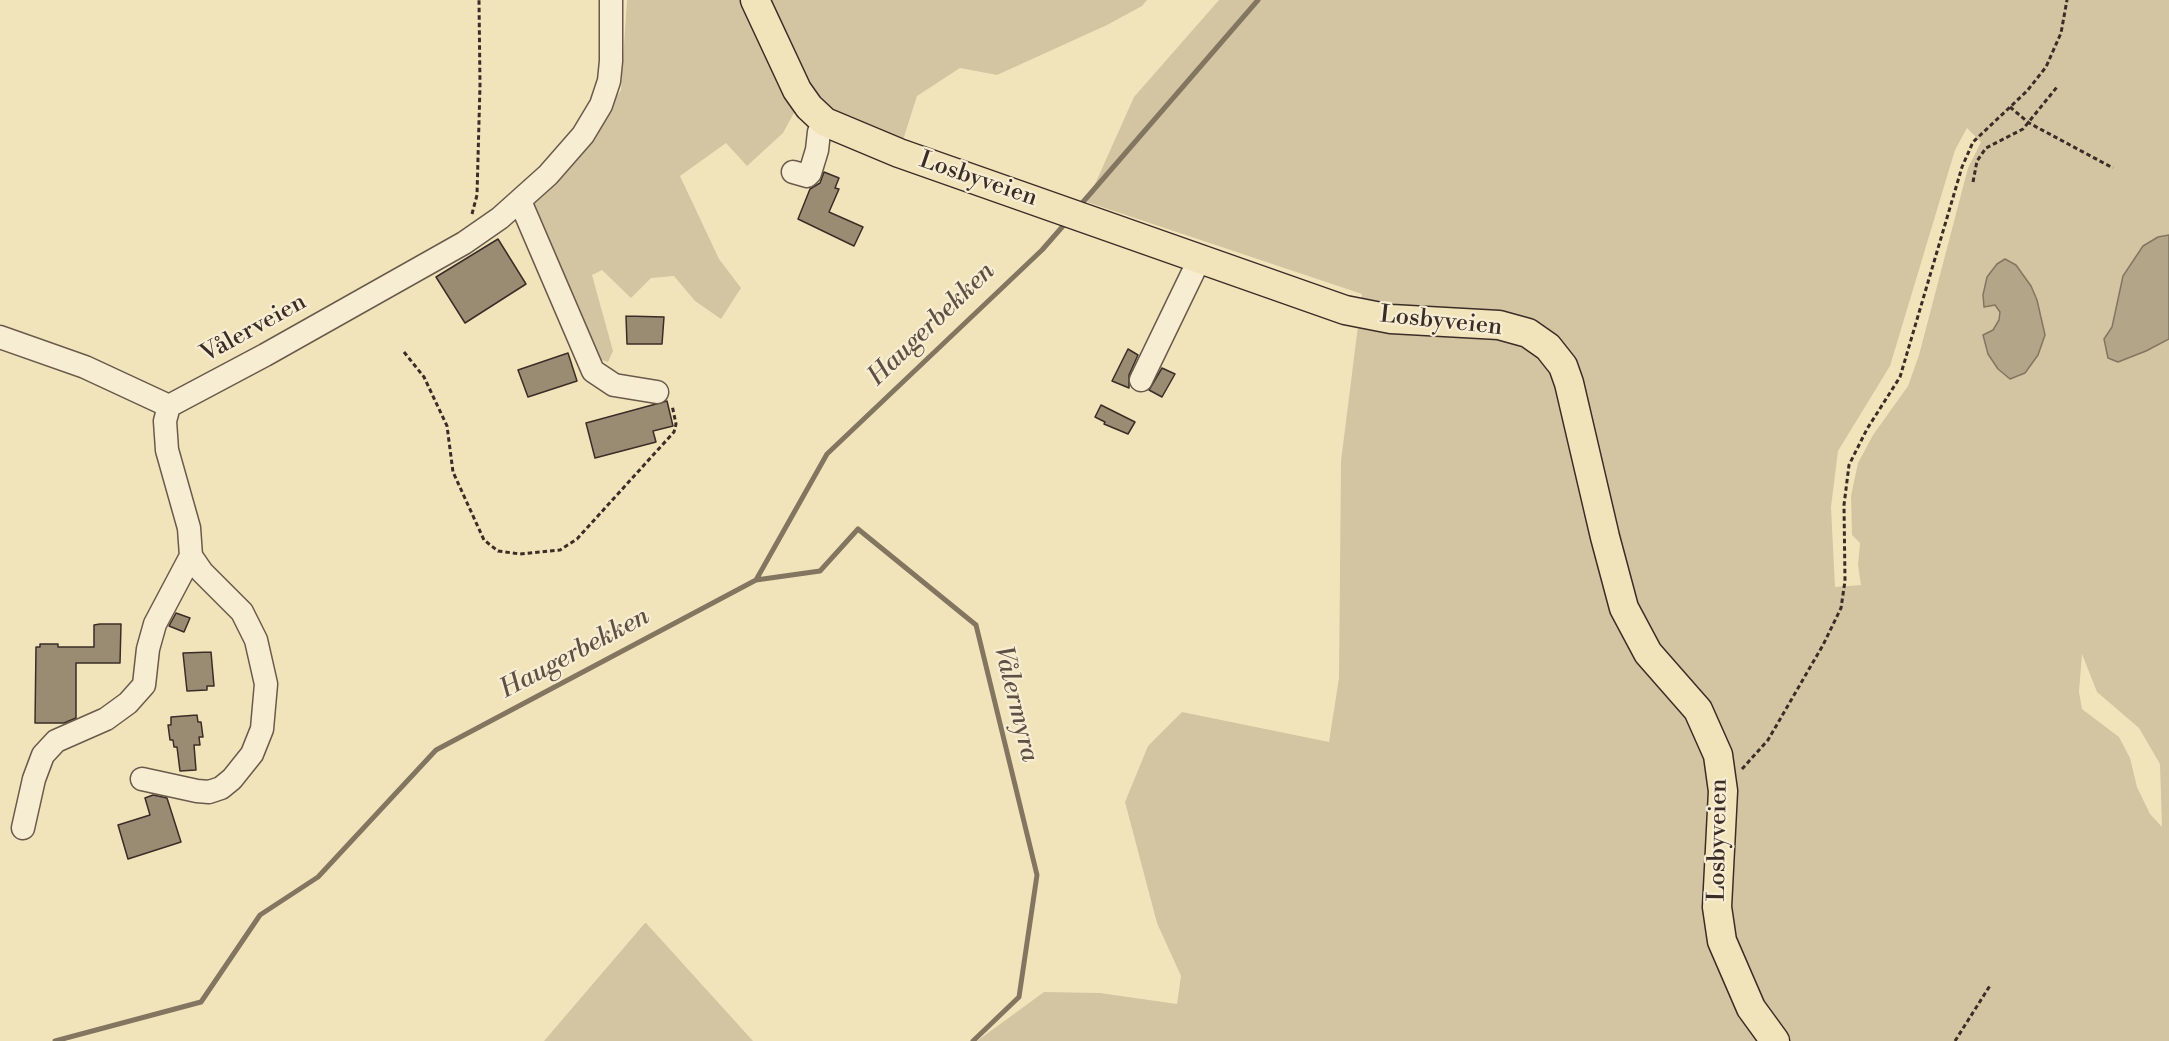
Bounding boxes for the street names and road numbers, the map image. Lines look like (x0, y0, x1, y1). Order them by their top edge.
street label: Losbyveien (915, 146, 1041, 214)
street label: Vålerveien (196, 288, 312, 370)
street label: Losbyveien (1378, 301, 1504, 343)
street label: Losbyveien (1704, 778, 1734, 902)

